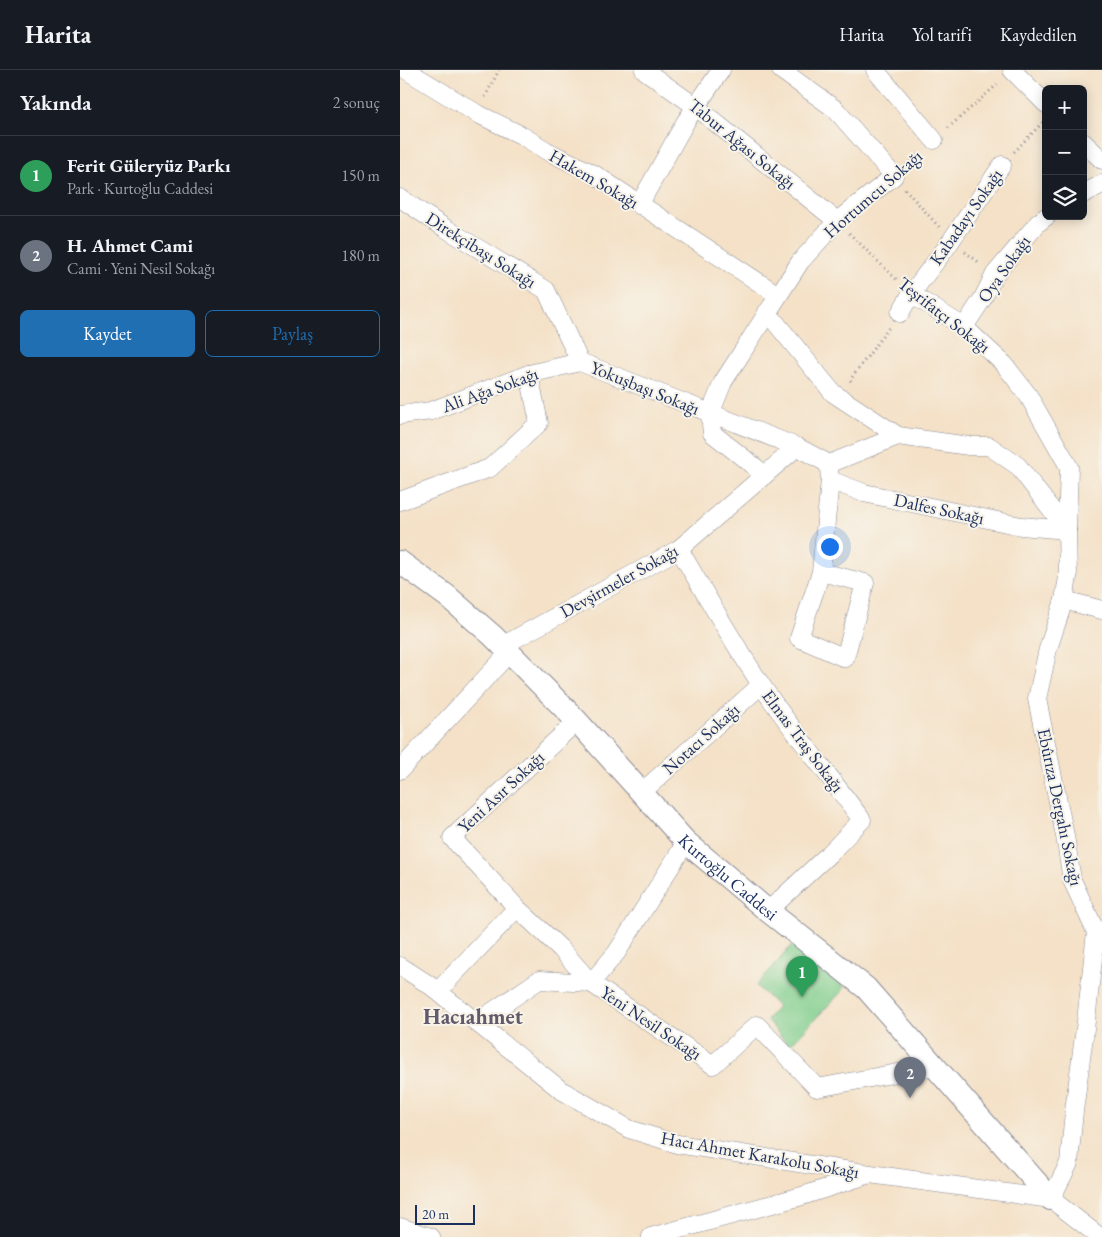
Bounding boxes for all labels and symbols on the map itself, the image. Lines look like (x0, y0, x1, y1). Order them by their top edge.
street label: Tabur Ağası Sokağı (684, 93, 801, 194)
street label: Hakem Sokağı (545, 144, 644, 214)
street label: Hortumcu Sokağı (818, 144, 927, 243)
street label: Kabadayı Sokağı (924, 164, 1008, 269)
street label: Direkçibaşı Sokağı (422, 206, 541, 293)
street label: Oya Sokağı (972, 230, 1035, 307)
street label: Teşrifatçı Sokağı (893, 271, 996, 358)
street label: Yokuşbaşı Sokağı (587, 355, 704, 420)
street label: Ali Ağa Sokağı (438, 361, 542, 418)
street label: Dalfes Sokağı (892, 488, 987, 529)
your location (817, 534, 843, 560)
street label: Devşirmeler Sokağı (556, 538, 682, 623)
street label: Elmas Traş Sokağı (757, 685, 850, 797)
street label: Notacı Sokağı (657, 698, 744, 779)
street label: Ebûrıza Dergahı Sokağı (1033, 726, 1089, 888)
street label: Yeni Asır Sokağı (452, 745, 549, 838)
street label: Kurtoğlu Caddesi (673, 829, 783, 926)
pin: 1 (786, 956, 818, 997)
street label: Yeni Nesil Sokağı (596, 980, 707, 1065)
district label: Hacıahmet (423, 1002, 524, 1031)
pin: 2 (894, 1057, 926, 1098)
street label: Hacı Ahmet Karakolu Sokağı (659, 1126, 862, 1183)
scale bar (415, 1202, 475, 1225)

